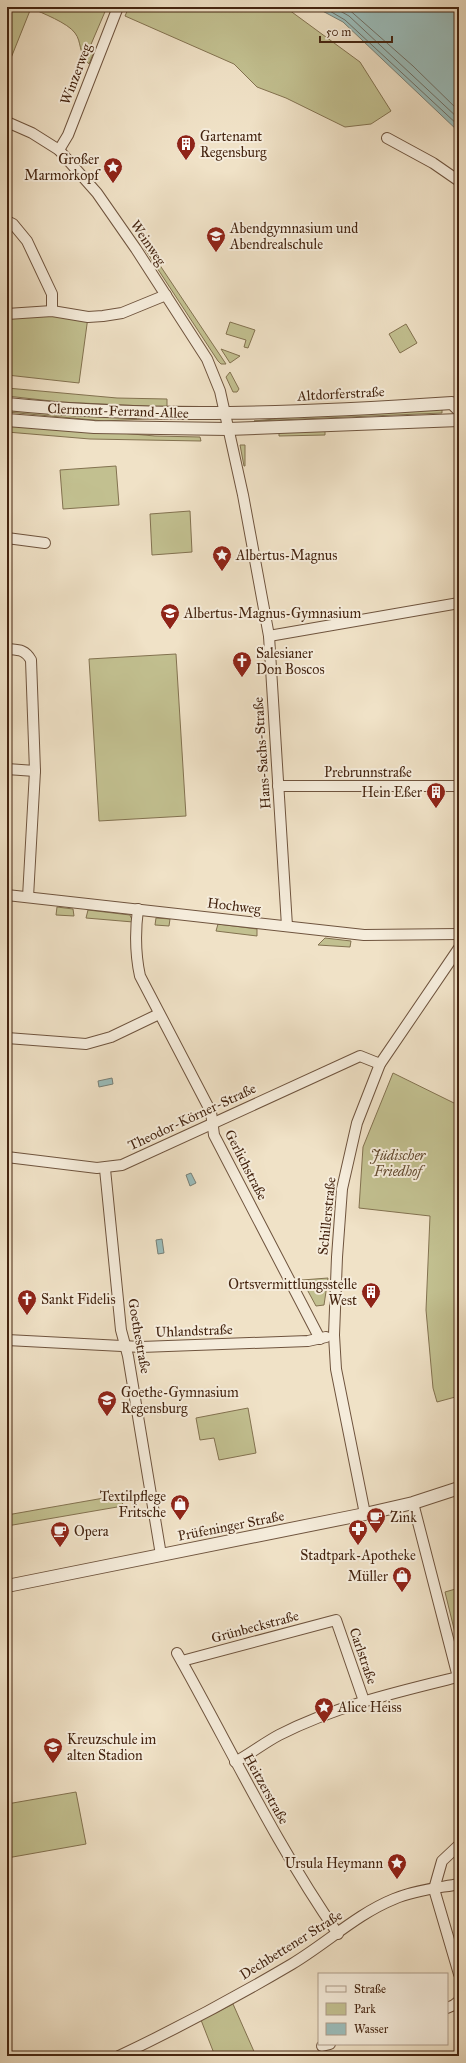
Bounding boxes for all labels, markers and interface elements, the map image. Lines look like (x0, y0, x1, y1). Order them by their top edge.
scale bar (320, 18, 392, 44)
text: 50 m (326, 25, 351, 39)
street label: Winzerweg (57, 41, 96, 107)
place label: Gartenamt Regensburg (200, 128, 267, 161)
building icon: Gartenamt Regensburg (175, 133, 197, 161)
place label: Großer Marmorkopf (24, 151, 101, 184)
place icon: Großer Marmorkopf (102, 156, 124, 184)
street label: Weinweg (127, 217, 170, 269)
place label: Abendgymnasium und Abendrealschule (229, 220, 358, 253)
school or university icon: Abendgymnasium und Abendrealschule (205, 225, 227, 253)
street label: Altdorferstraße (296, 383, 385, 405)
street label: Clermont-Ferrand-Allee (47, 400, 189, 422)
place icon: Albertus-Magnus (211, 544, 233, 572)
place label: Albertus-Magnus (235, 547, 337, 564)
school or university icon: Albertus-Magnus-Gymnasium (159, 602, 181, 630)
place label: Albertus-Magnus-Gymnasium (183, 605, 361, 622)
place label: Salesianer Don Boscos (256, 645, 325, 678)
church icon: Salesianer Don Boscos (231, 650, 253, 678)
street label: Hans-Sachs-Straße (250, 696, 274, 810)
street label: Prebrunnstraße (324, 764, 412, 781)
building icon: Hein Eßer (425, 781, 447, 809)
place label: Hein Eßer (361, 784, 423, 801)
street label: Hochweg (206, 894, 262, 918)
street label: Theodor-Körner-Straße (125, 1080, 259, 1154)
street label: Gerlichstraße (221, 1127, 271, 1203)
park label: Jüdischer Friedhof (370, 1147, 427, 1180)
street label: Schillerstraße (314, 1176, 340, 1256)
place label: Ortsvermittlungsstelle West (228, 1276, 357, 1309)
building icon: Ortsvermittlungsstelle West (360, 1281, 382, 1309)
church icon: Sankt Fidelis (16, 1288, 38, 1316)
place label: Sankt Fidelis (41, 1291, 116, 1308)
street label: Goethestraße (124, 1297, 154, 1375)
street label: Uhlandstraße (155, 1321, 233, 1341)
place label: Goethe-Gymnasium Regensburg (121, 1384, 239, 1417)
school or university icon: Goethe-Gymnasium Regensburg (96, 1389, 118, 1417)
place label: Textilpflege Fritsche (100, 1488, 166, 1521)
shop icon: Textilpflege Fritsche (169, 1493, 191, 1521)
cafe icon: Zink (365, 1506, 387, 1534)
street label: Prüfeninger Straße (176, 1507, 286, 1545)
place label: Zink (390, 1509, 417, 1526)
pharmacy icon: Stadtpark-Apotheke (347, 1518, 369, 1546)
cafe icon: Opera (49, 1520, 71, 1548)
place label: Opera (74, 1523, 109, 1540)
place label: Stadtpark-Apotheke (300, 1547, 416, 1564)
shop icon: Müller (391, 1565, 413, 1593)
place label: Müller (348, 1568, 389, 1585)
street label: Grünbeckstraße (209, 1607, 301, 1647)
street label: Carlstraße (345, 1625, 381, 1687)
place icon: Alice Heiss (313, 1696, 335, 1724)
place label: Alice Heiss (337, 1699, 402, 1716)
place label: Kreuzschule im alten Stadion (67, 1731, 156, 1764)
school or university icon: Kreuzschule im alten Stadion (42, 1736, 64, 1764)
street label: Heitzerstraße (240, 1751, 293, 1828)
place icon: Ursula Heymann (386, 1852, 408, 1880)
place label: Ursula Heymann (285, 1855, 383, 1872)
street label: Dechbettener Straße (237, 1906, 346, 1983)
legend (318, 1973, 448, 2045)
text: Straße (354, 1982, 386, 1996)
text: Park (354, 2002, 376, 2016)
text: Wasser (354, 2022, 389, 2036)

